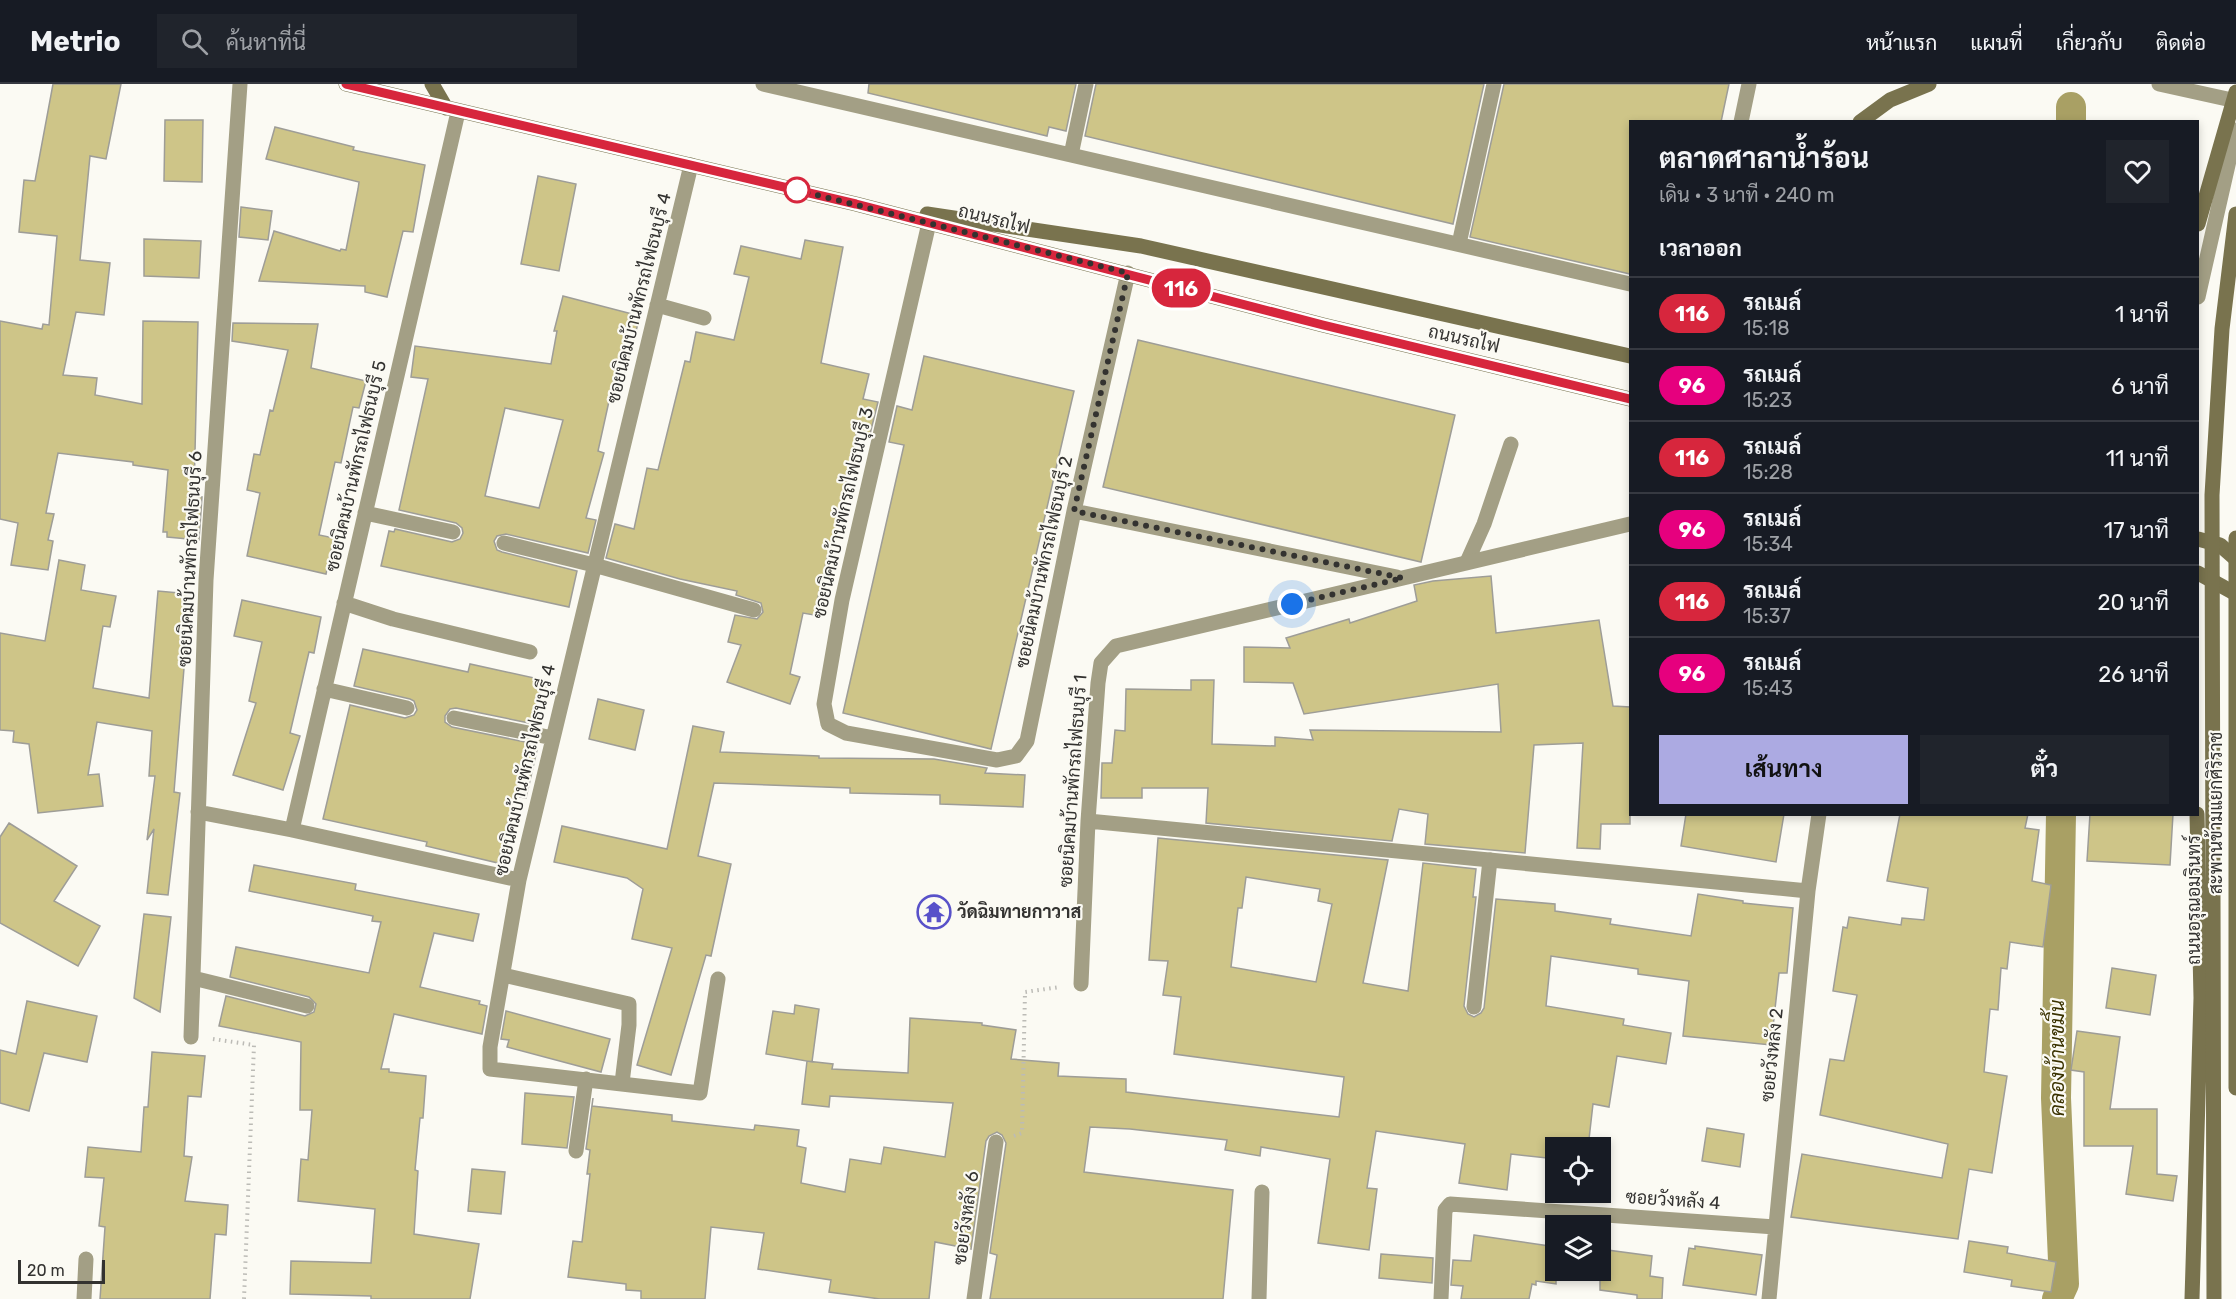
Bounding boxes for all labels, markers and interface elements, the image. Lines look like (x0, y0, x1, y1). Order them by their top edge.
search box (157, 14, 577, 68)
text: Metrio (30, 25, 121, 58)
icon: search (178, 25, 211, 58)
text: ค้นหาที่นี่ (226, 29, 306, 56)
text: หน้าแรก (1866, 30, 1937, 55)
text: แผนที่ (1970, 30, 2023, 55)
text: เกี่ยวกับ (2056, 30, 2123, 55)
text: ติดต่อ (2156, 30, 2206, 55)
button: heart (2106, 140, 2169, 203)
text: ตลาดศาลาน้ำร้อน (1659, 142, 1869, 175)
unlabelled marker (784, 177, 810, 203)
text: เดิน · 3 นาที · 240 m (1659, 183, 1834, 207)
street label: ซอยนิคมบ้านพักรถไฟธนบุรี 4 (600, 190, 677, 406)
street label: ถนนรถไฟ (956, 198, 1032, 238)
text: เวลาออก (1659, 235, 1742, 262)
line badge: 116 (1146, 268, 1216, 308)
text: 116 (1164, 276, 1198, 301)
text: รถเมล์ (1743, 289, 1801, 316)
text: 116 (1675, 301, 1709, 326)
text: 1 นาที (2115, 301, 2169, 328)
text: 15:18 (1743, 316, 1790, 340)
street label: ถนนรถไฟ (1426, 318, 1502, 358)
street label: ซอยนิคมบ้านพักรถไฟธนบุรี 5 (319, 358, 392, 574)
text: รถเมล์ (1743, 361, 1801, 388)
text: 96 (1678, 373, 1706, 398)
text: 6 นาที (2111, 373, 2169, 400)
text: 15:23 (1743, 388, 1792, 412)
street label: ซอยนิคมบ้านพักรถไฟธนบุรี 3 (806, 405, 879, 621)
text: รถเมล์ (1743, 433, 1801, 460)
text: 116 (1675, 445, 1709, 470)
text: 11 นาที (2106, 445, 2169, 472)
street label: ซอยนิคมบ้านพักรถไฟธนบุรี 6 (171, 450, 208, 668)
street label: ซอยนิคมบ้านพักรถไฟธนบุรี 2 (1009, 454, 1078, 670)
text: 15:28 (1743, 460, 1793, 484)
text: รถเมล์ (1743, 505, 1801, 532)
text: 96 (1678, 517, 1706, 542)
text: 17 นาที (2104, 517, 2169, 544)
text: 15:34 (1743, 532, 1793, 556)
text: รถเมล์ (1743, 577, 1801, 604)
your location (1277, 589, 1307, 619)
text: 116 (1675, 589, 1709, 614)
text: 20 นาที (2098, 589, 2169, 616)
text: 15:37 (1743, 604, 1791, 628)
text: รถเมล์ (1743, 649, 1801, 676)
street label: ซอยนิคมบ้านพักรถไฟธนบุรี 4 (488, 661, 561, 878)
text: 96 (1678, 661, 1706, 686)
text: 26 นาที (2098, 661, 2169, 688)
street label: ซอยนิคมบ้านพักรถไฟธนบุรี 1 (1053, 674, 1092, 888)
text: 15:43 (1743, 676, 1793, 700)
street label: สะพานข้ามแยกศิริราช (2204, 732, 2227, 894)
button: เส้นทาง (1659, 735, 1908, 804)
button: ตั๋ว (1920, 735, 2169, 804)
street label: ถนนอรุณอมรินทร์ (2181, 835, 2206, 965)
temple icon: วัดฉิมทายกาวาส (916, 894, 952, 930)
place label: วัดฉิมทายกาวาส (957, 900, 1081, 923)
water label: คลองบ้านขมิ้น (2040, 999, 2069, 1116)
street label: ซอยวังหลัง 2 (1756, 1007, 1788, 1103)
map controls (1545, 1137, 1611, 1281)
button: locate (1545, 1137, 1611, 1203)
street label: ซอยวังหลัง 6 (949, 1169, 983, 1266)
street label: ซอยวังหลัง 4 (1625, 1186, 1721, 1214)
button: layers (1545, 1215, 1611, 1281)
scale bar (18, 1257, 105, 1284)
text: 20 m (27, 1261, 65, 1280)

